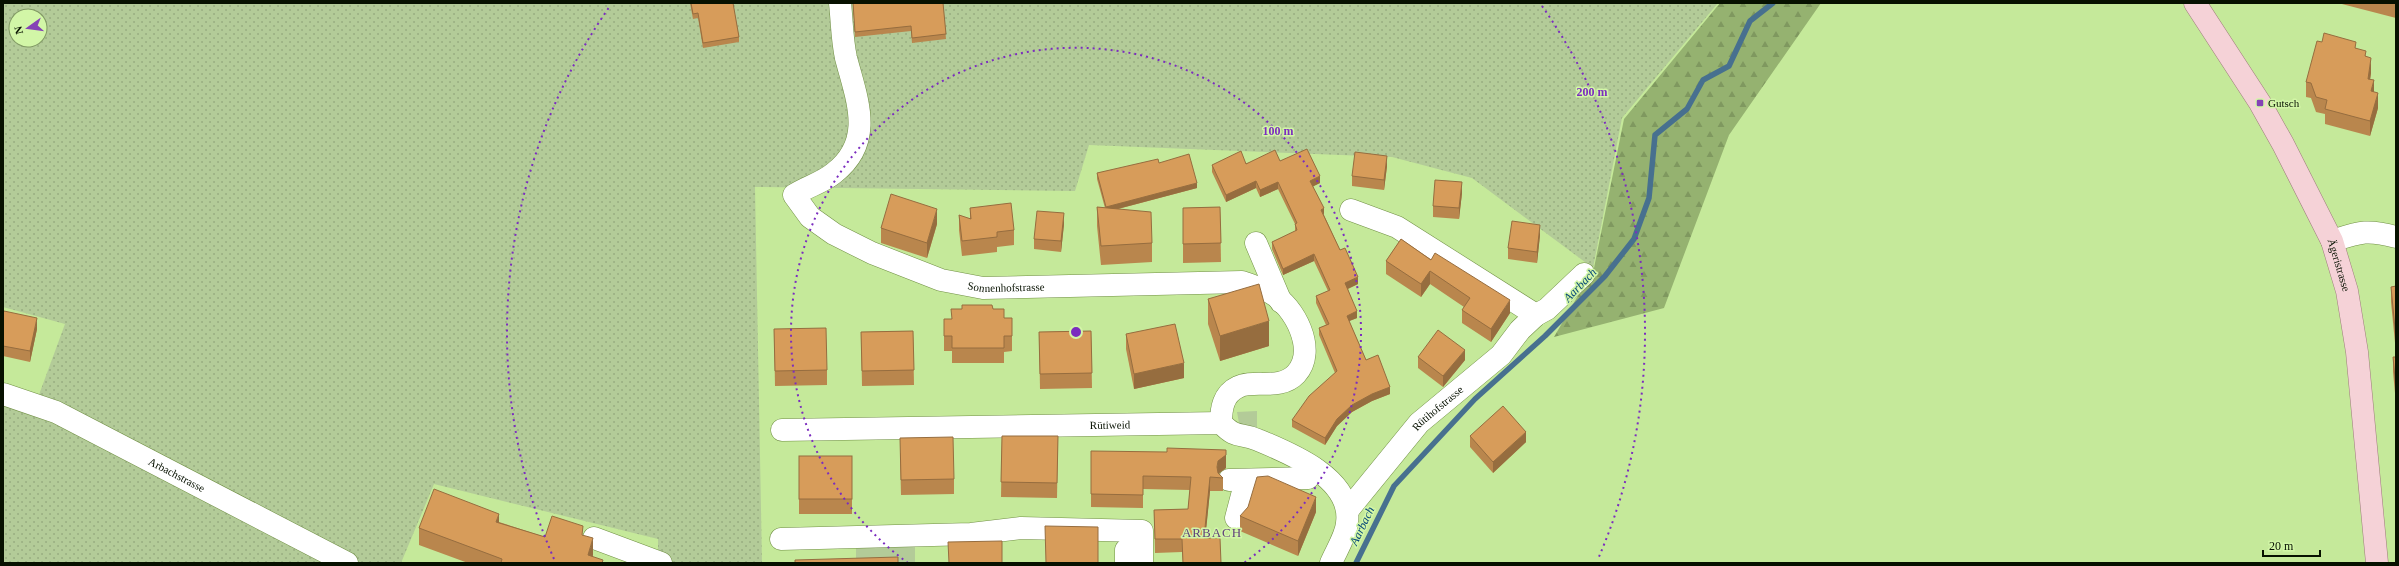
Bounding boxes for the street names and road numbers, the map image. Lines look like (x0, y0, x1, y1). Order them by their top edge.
street label: Ägeristrasse (2326, 237, 2353, 293)
street label: Sonnenhofstrasse (967, 279, 1045, 294)
street label: Rütihofstrasse (1409, 383, 1465, 433)
street label: Rütiweid (1090, 418, 1131, 431)
street label: Arbachstrasse (147, 455, 207, 494)

